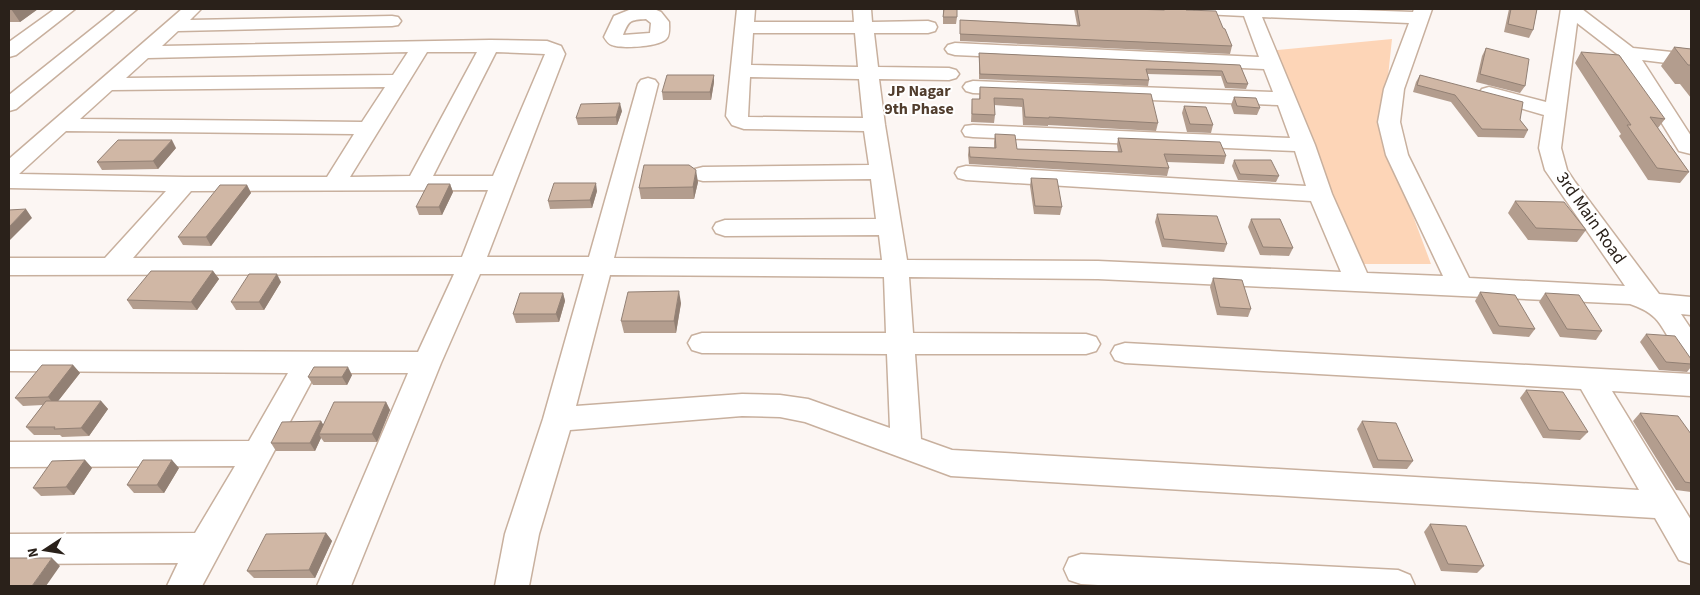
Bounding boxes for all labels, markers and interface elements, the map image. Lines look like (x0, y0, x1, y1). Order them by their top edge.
district label: JP Nagar 9th Phase (884, 80, 954, 120)
street label: 3rd Main Road (1550, 167, 1632, 269)
north arrow (20, 525, 70, 575)
text: N (23, 546, 44, 559)

